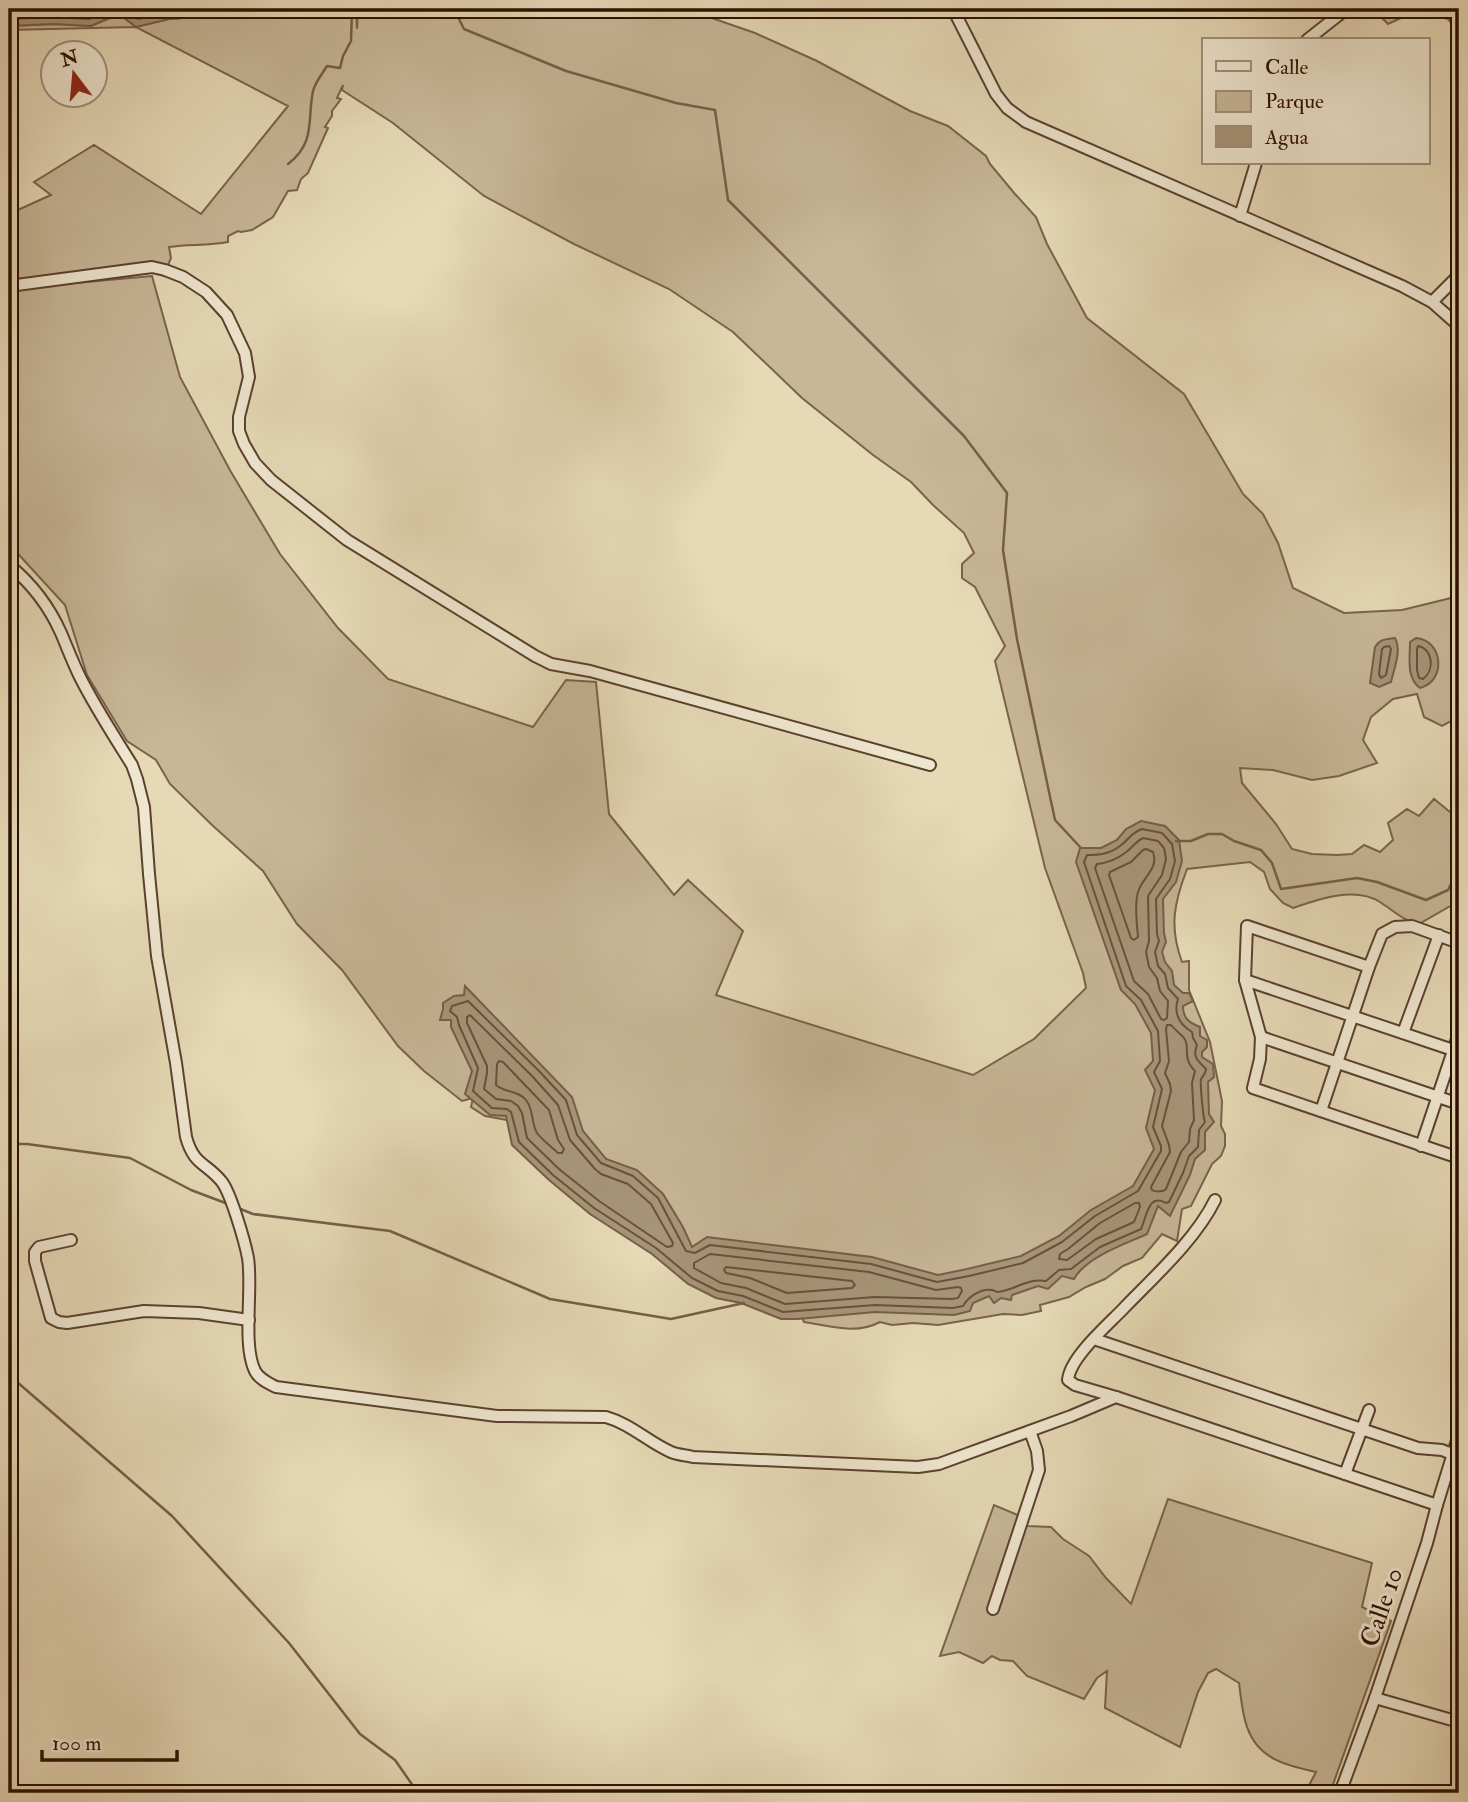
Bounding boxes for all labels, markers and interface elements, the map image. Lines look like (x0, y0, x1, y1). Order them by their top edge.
north arrow (38, 38, 108, 108)
legend (1202, 38, 1430, 164)
text: N (57, 44, 82, 73)
text: Calle (1265, 54, 1309, 81)
text: Parque (1265, 88, 1324, 115)
text: Agua (1264, 124, 1309, 151)
street label: Calle 10 (1354, 1564, 1410, 1651)
scale bar (42, 1718, 177, 1762)
text: 100 m (52, 1730, 102, 1757)

